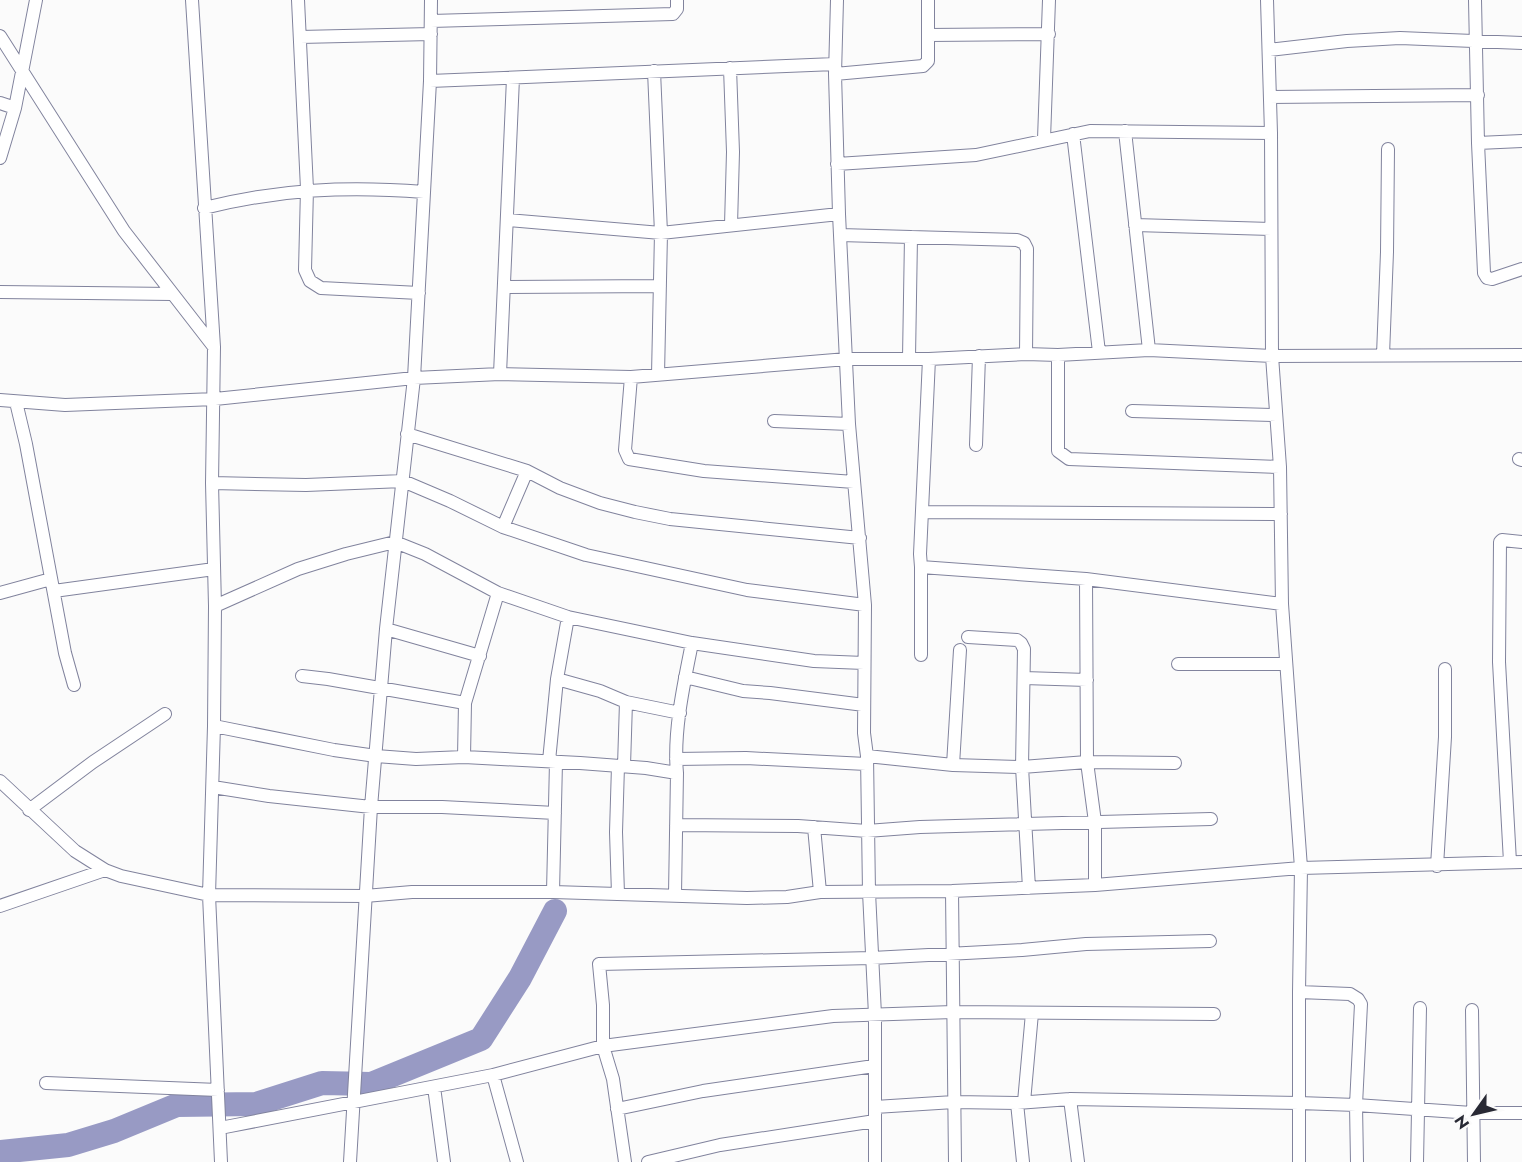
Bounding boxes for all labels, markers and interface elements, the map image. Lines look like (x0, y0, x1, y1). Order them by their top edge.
north arrow (1444, 1084, 1504, 1144)
text: N (1449, 1110, 1475, 1134)

